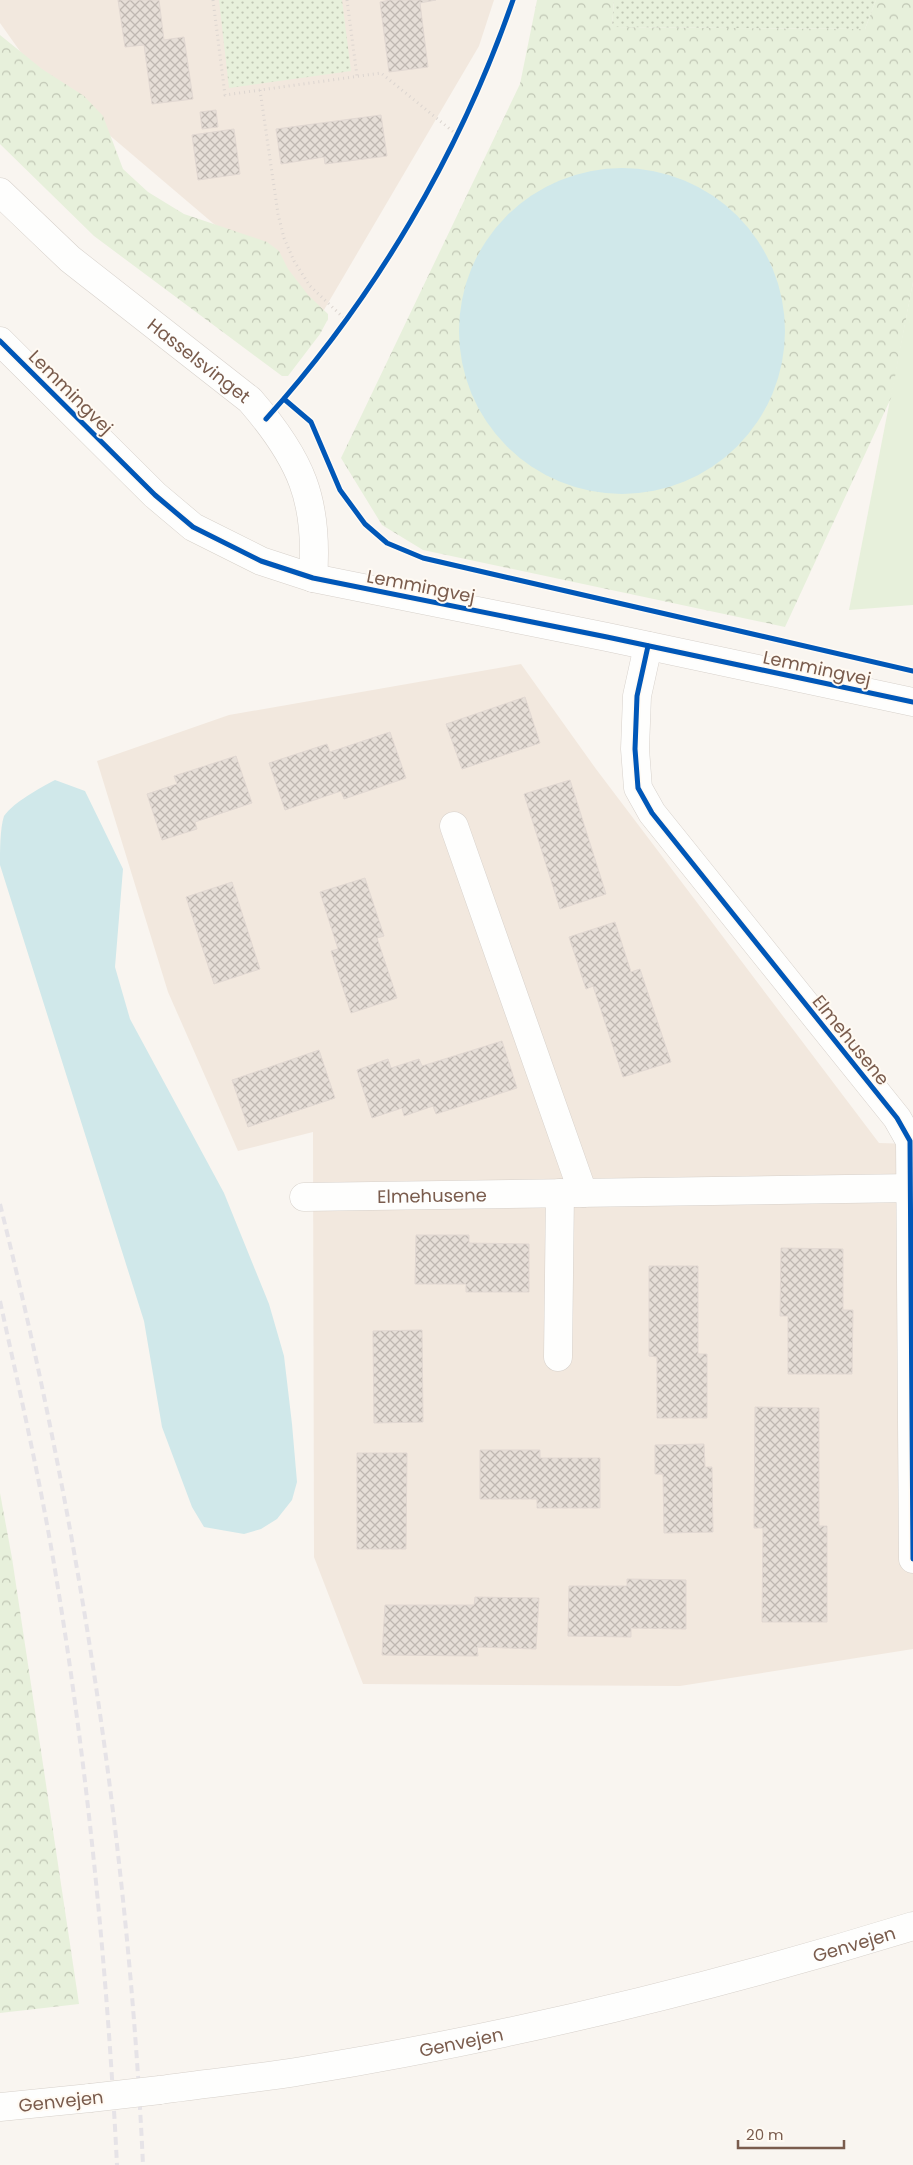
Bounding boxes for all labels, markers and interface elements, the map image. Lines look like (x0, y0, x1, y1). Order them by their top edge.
street label: Hasselsvinget (142, 312, 256, 408)
street label: Lemmingvej (23, 344, 119, 440)
street label: Lemmingvej (365, 563, 477, 609)
street label: Lemmingvej (761, 644, 873, 692)
street label: Elmehusene (807, 990, 895, 1090)
street label: Elmehusene (377, 1182, 487, 1208)
street label: Genvejen (810, 1920, 898, 1968)
street label: Genvejen (417, 2021, 505, 2062)
street label: Genvejen (17, 2084, 105, 2118)
scale bar (738, 2118, 844, 2150)
text: 20 m (746, 2124, 784, 2145)

